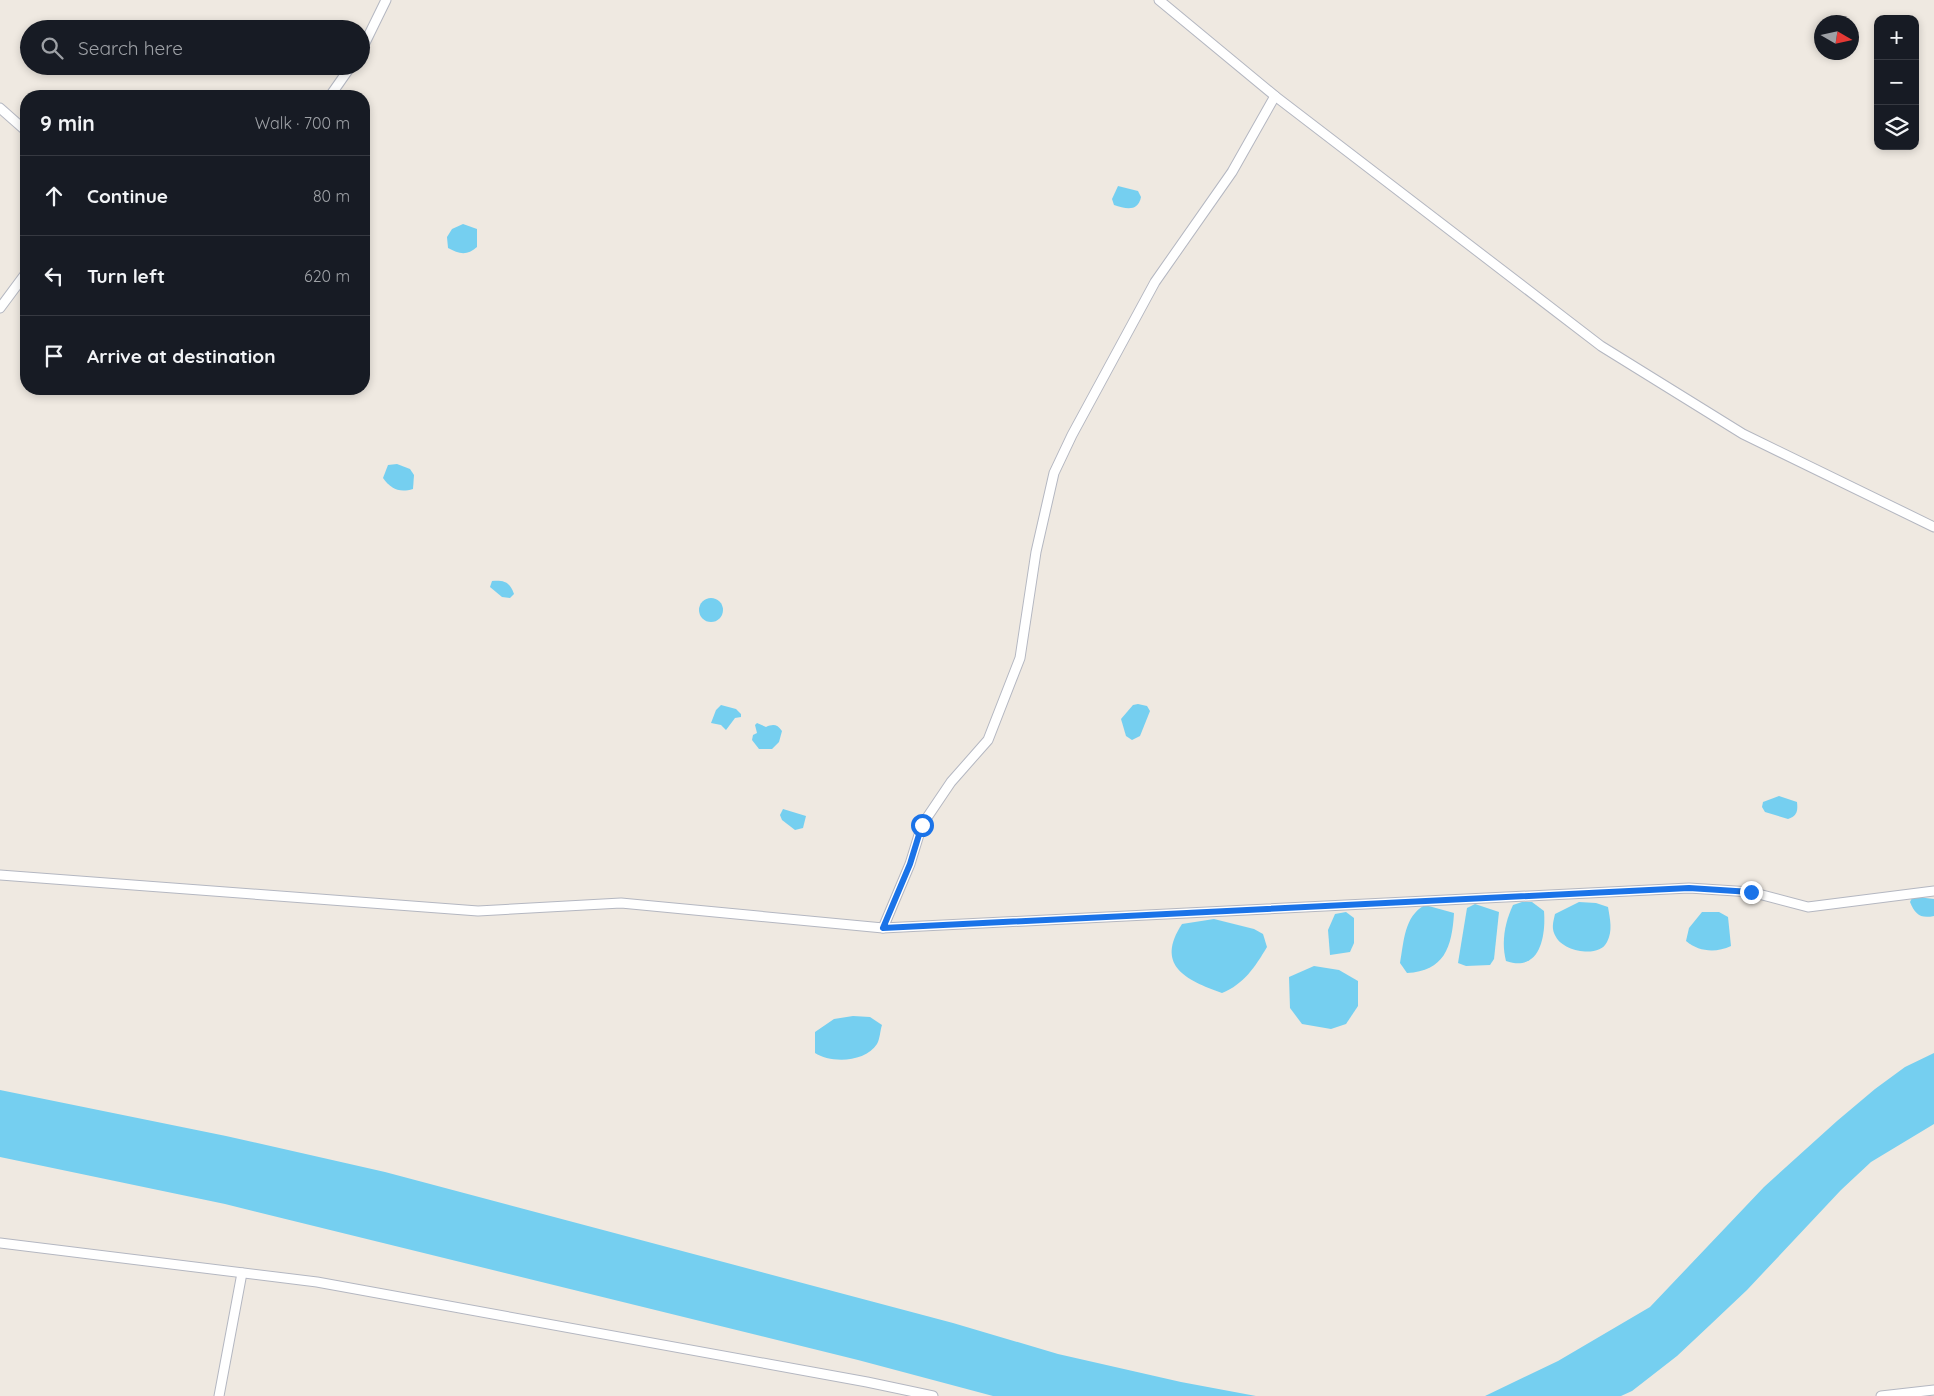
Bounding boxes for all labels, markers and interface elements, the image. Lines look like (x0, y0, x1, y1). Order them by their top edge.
north arrow (1814, 15, 1859, 60)
map controls (1874, 15, 1919, 150)
button: + (1874, 15, 1919, 60)
search box (20, 20, 370, 75)
icon: search (38, 34, 66, 62)
text: Search here (78, 36, 183, 60)
button: − (1874, 60, 1919, 105)
button: layers (1874, 105, 1919, 150)
text: 9 min (40, 110, 95, 136)
text: Walk · 700 m (255, 113, 350, 133)
icon: ahead (40, 182, 68, 210)
text: Continue (87, 184, 168, 208)
text: 80 m (313, 186, 350, 206)
icon: left (40, 262, 68, 290)
text: Turn left (87, 264, 165, 288)
text: 620 m (304, 266, 350, 286)
icon: arrive (40, 342, 68, 370)
text: Arrive at destination (87, 344, 276, 368)
route start (911, 814, 934, 837)
route end (1740, 881, 1763, 904)

